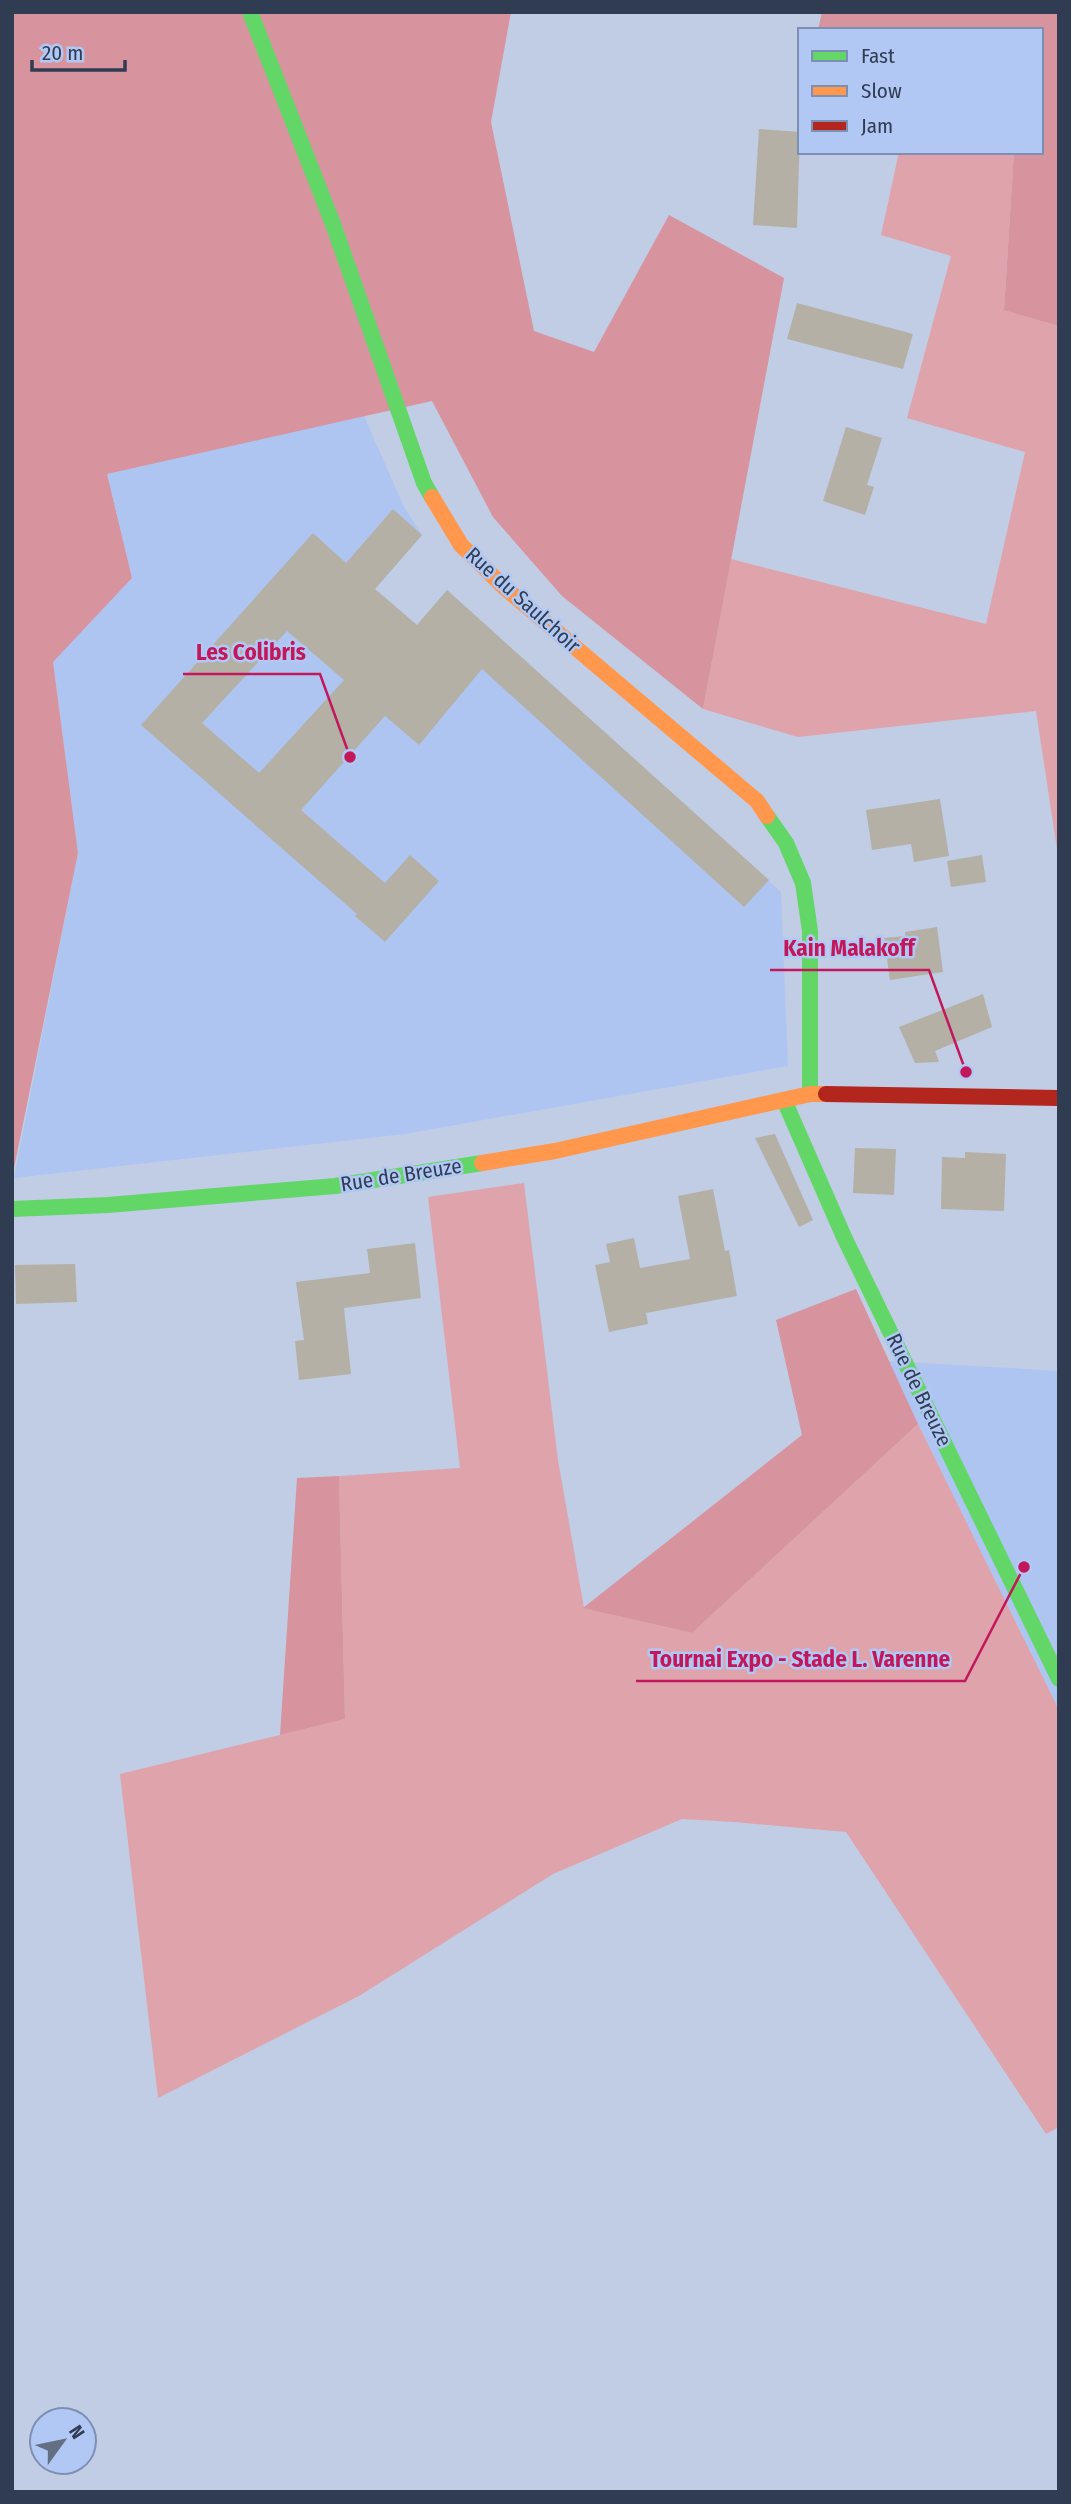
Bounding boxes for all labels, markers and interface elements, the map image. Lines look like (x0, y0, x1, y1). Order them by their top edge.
scale bar (32, 28, 124, 72)
legend (798, 28, 1043, 154)
text: 20 m (42, 40, 83, 66)
text: Fast (861, 43, 895, 69)
text: Slow (861, 78, 902, 104)
text: Jam (861, 113, 893, 139)
street label: Rue du Saulchoir (460, 542, 586, 659)
callout: Les Colibris (183, 630, 320, 674)
text: Les Colibris (196, 638, 306, 666)
callout: Kain Malakoff (770, 926, 929, 970)
text: Kain Malakoff (783, 934, 917, 962)
street label: Rue de Breuze (339, 1153, 463, 1197)
street label: Rue de Breuze (880, 1329, 958, 1451)
callout: Tournai Expo - Stade L. Varenne (636, 1637, 965, 1681)
text: Tournai Expo - Stade L. Varenne (650, 1645, 950, 1673)
north arrow (28, 2406, 98, 2476)
text: N (64, 2421, 90, 2443)

